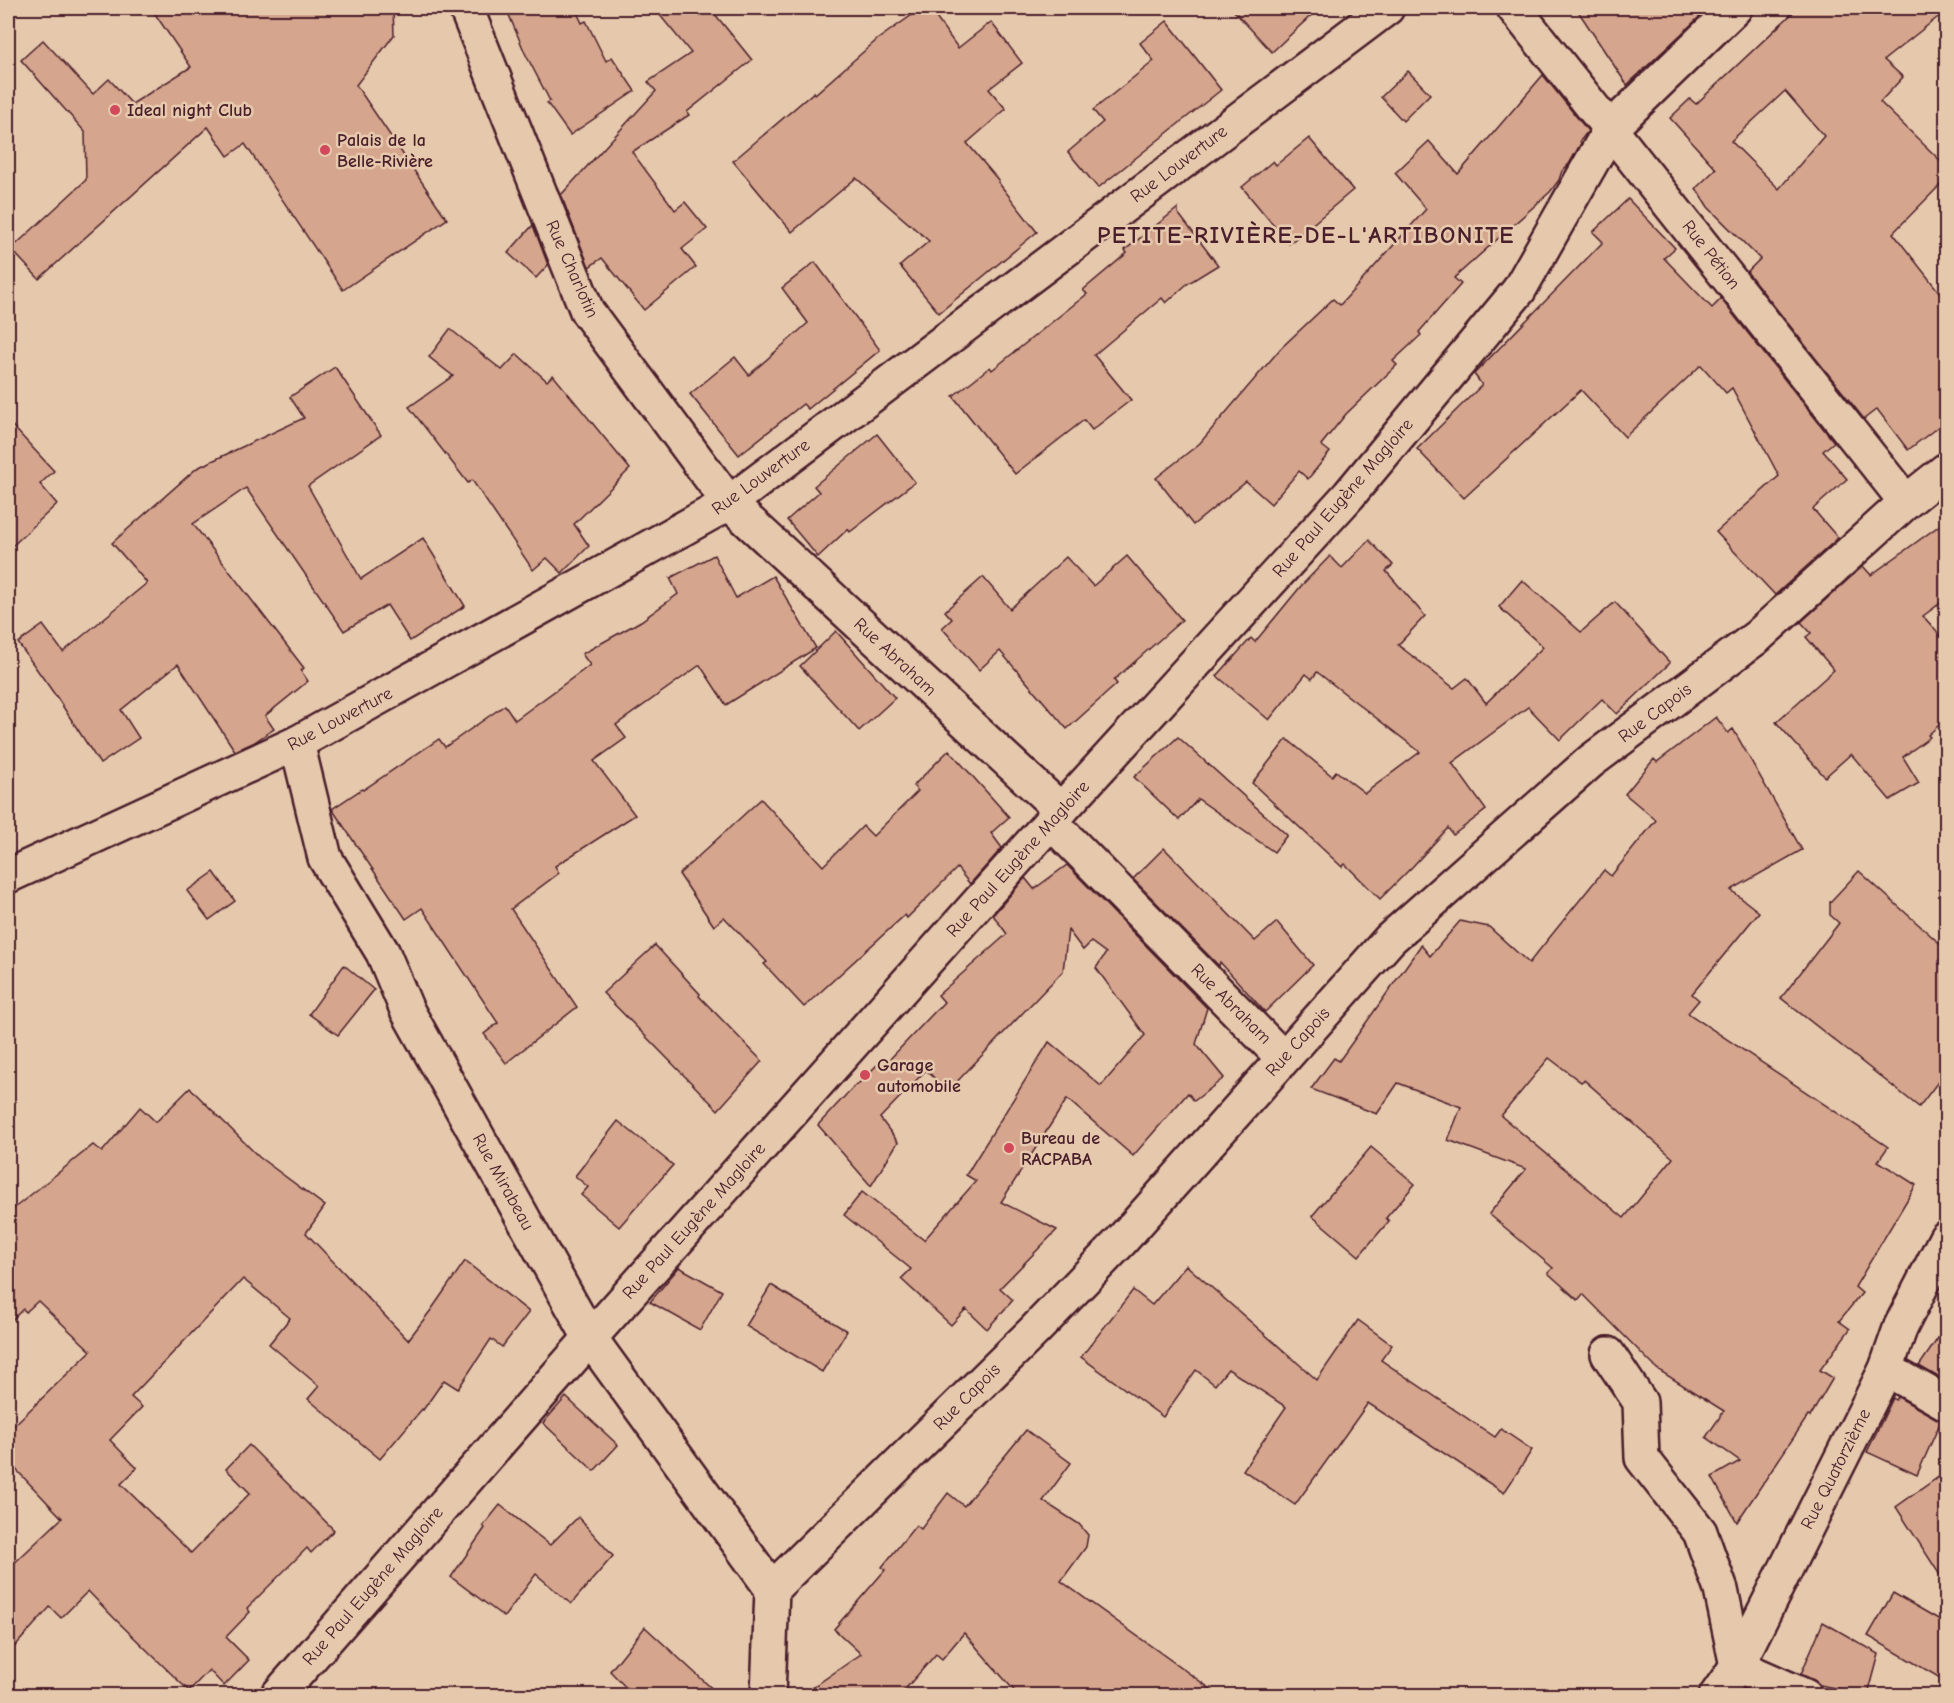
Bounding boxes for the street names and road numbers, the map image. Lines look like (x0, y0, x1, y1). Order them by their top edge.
street label: Rue Louverture (1126, 121, 1232, 207)
street label: Rue Pétion (1677, 216, 1745, 294)
street label: Rue Charlotin (541, 217, 603, 321)
street label: Rue Paul Eugène Magloire (1268, 414, 1418, 582)
street label: Rue Louverture (708, 434, 814, 520)
street label: Rue Abraham (849, 614, 941, 700)
street label: Rue Capois (1614, 679, 1696, 747)
street label: Rue Louverture (284, 683, 396, 755)
street label: Rue Paul Eugène Magloire (942, 776, 1094, 942)
street label: Rue Abraham (1186, 959, 1276, 1049)
street label: Rue Capois (1261, 1003, 1335, 1081)
street label: Rue Mirabeau (468, 1130, 538, 1234)
street label: Rue Paul Eugène Magloire (618, 1138, 770, 1304)
street label: Rue Capois (929, 1359, 1005, 1435)
street label: Rue Quatorzième (1797, 1405, 1875, 1533)
street label: Rue Paul Eugène Magloire (298, 1502, 448, 1670)

